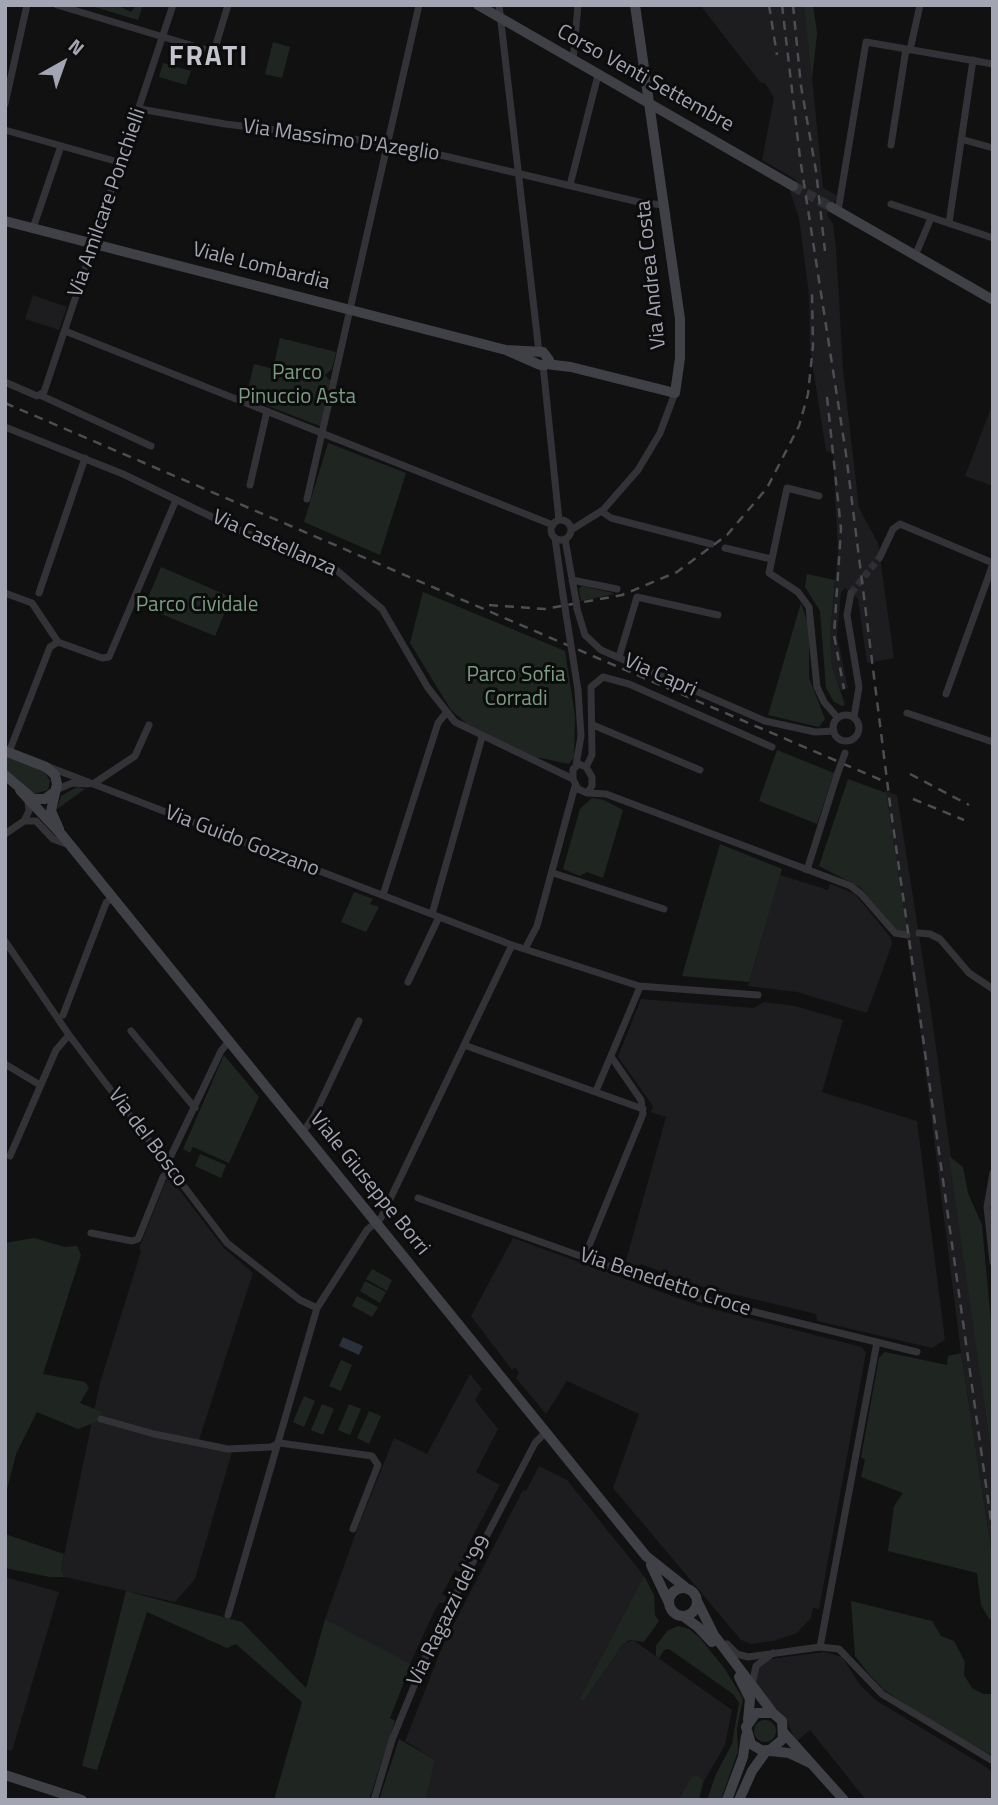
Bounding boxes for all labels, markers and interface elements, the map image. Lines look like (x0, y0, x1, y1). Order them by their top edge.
street label: Corso Venti Settembre (552, 20, 738, 138)
north arrow (28, 28, 98, 98)
text: N (62, 31, 91, 62)
district label: FRATI (169, 41, 249, 75)
street label: Via Amilcare Ponchielli (64, 105, 152, 301)
street label: Via Massimo D'Azeglio (241, 115, 441, 167)
street label: Via Andrea Costa (632, 199, 672, 351)
street label: Viale Lombardia (190, 238, 332, 296)
park label: Parco Pinuccio Asta (238, 361, 356, 411)
street label: Via Castellanza (208, 505, 340, 583)
park label: Parco Cividale (136, 593, 258, 619)
street label: Via Capri (620, 649, 700, 703)
park label: Parco Sofia Corradi (466, 663, 566, 713)
street label: Via Guido Gozzano (161, 801, 323, 883)
street label: Via del Bosco (102, 1084, 192, 1192)
street label: Viale Giuseppe Borri (304, 1107, 434, 1261)
street label: Via Benedetto Croce (576, 1243, 754, 1323)
street label: Via Ragazzi del '99 (403, 1532, 497, 1690)

